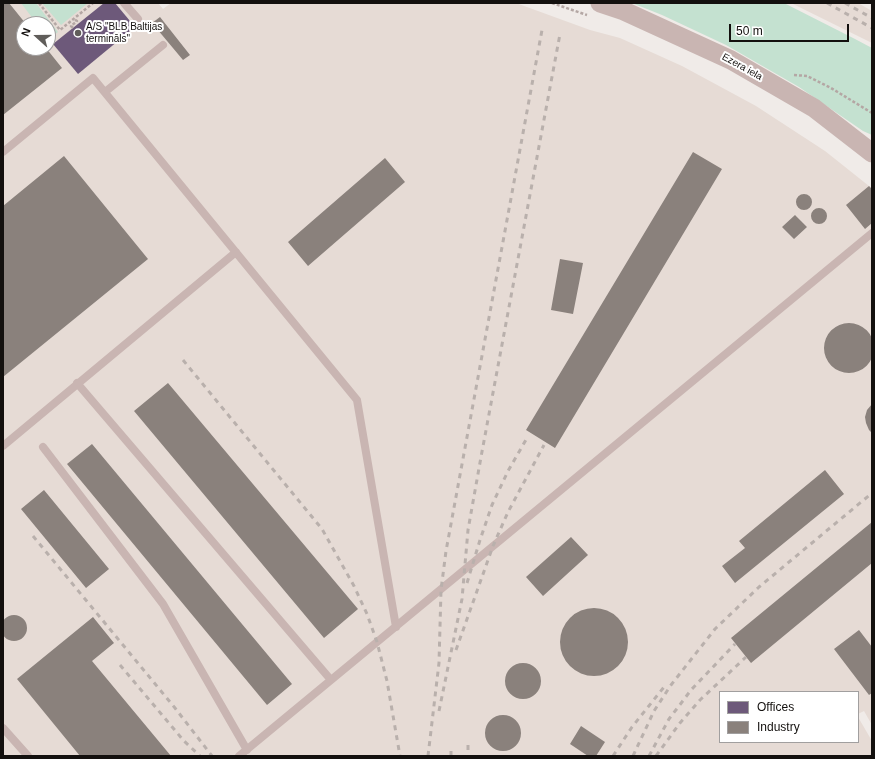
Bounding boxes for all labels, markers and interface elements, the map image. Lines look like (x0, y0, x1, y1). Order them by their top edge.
north arrow (16, 16, 56, 56)
scale bar (731, 16, 851, 42)
place label: A/S "BLB Baltijas termināls" (86, 21, 162, 44)
text: 50 m (736, 24, 763, 38)
text: N (19, 26, 33, 38)
marker: A/S "BLB Baltijas termināls" (73, 28, 83, 38)
street label: Ezera iela (720, 51, 764, 83)
legend (719, 691, 859, 743)
text: Offices (757, 700, 794, 714)
text: Industry (757, 720, 800, 734)

